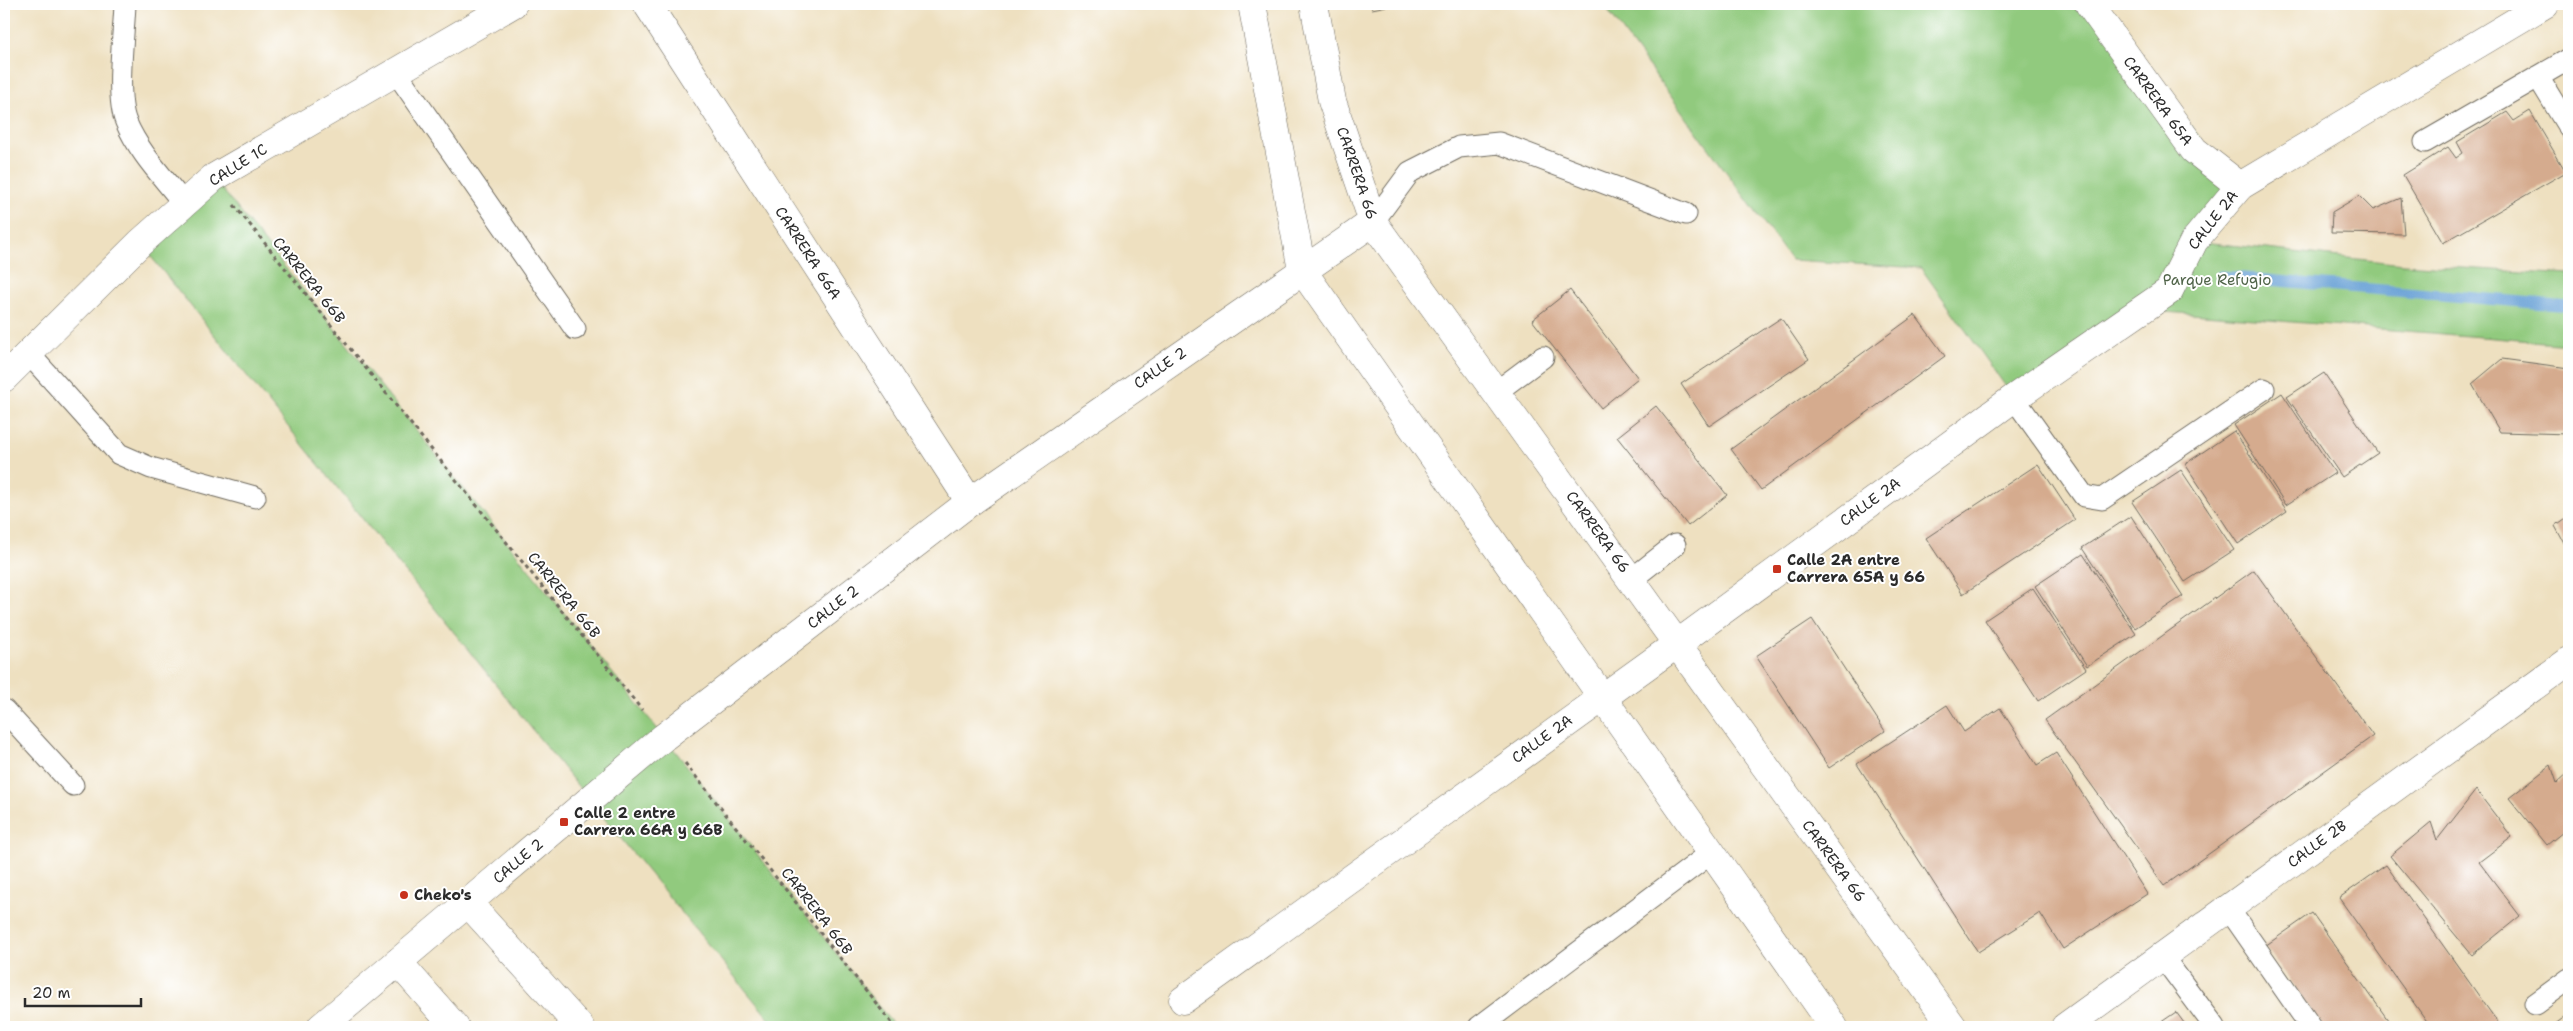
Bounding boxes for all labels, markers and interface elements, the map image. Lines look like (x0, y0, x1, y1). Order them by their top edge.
street label: CARRERA 65A (2119, 52, 2197, 150)
street label: CARRERA 66 (1332, 124, 1382, 222)
street label: CALLE 1C (205, 139, 271, 191)
street label: CALLE 2A (2183, 186, 2243, 254)
street label: CARRERA 66A (770, 203, 846, 304)
street label: CARRERA 66B (268, 233, 350, 327)
park label: Parque Refugio (2163, 270, 2271, 290)
street label: CALLE 2 (1130, 343, 1190, 393)
street label: CALLE 2A (1836, 473, 1904, 531)
street label: CARRERA 66 (1562, 487, 1634, 577)
street label: CARRERA 66B (523, 548, 605, 642)
place label: Calle 2A entre Carrera 65A y 66 (1787, 550, 1925, 587)
marker: Calle 2A entre Carrera 65A y 66 (1771, 563, 1783, 575)
street label: CALLE 2 (803, 581, 863, 633)
street label: CALLE 2A (1508, 710, 1576, 768)
place label: Calle 2 entre Carrera 66A y 66B (574, 803, 723, 840)
marker: Calle 2 entre Carrera 66A y 66B (558, 816, 570, 828)
street label: CARRERA 66 (1798, 816, 1870, 906)
street label: CALLE 2B (2283, 816, 2351, 872)
street label: CALLE 2 (489, 834, 547, 888)
street label: CARRERA 66B (777, 863, 857, 959)
place label: Cheko's (414, 885, 472, 905)
marker: Cheko's (398, 889, 410, 901)
scale bar (25, 976, 141, 1008)
text: 20 m (32, 983, 71, 1003)

